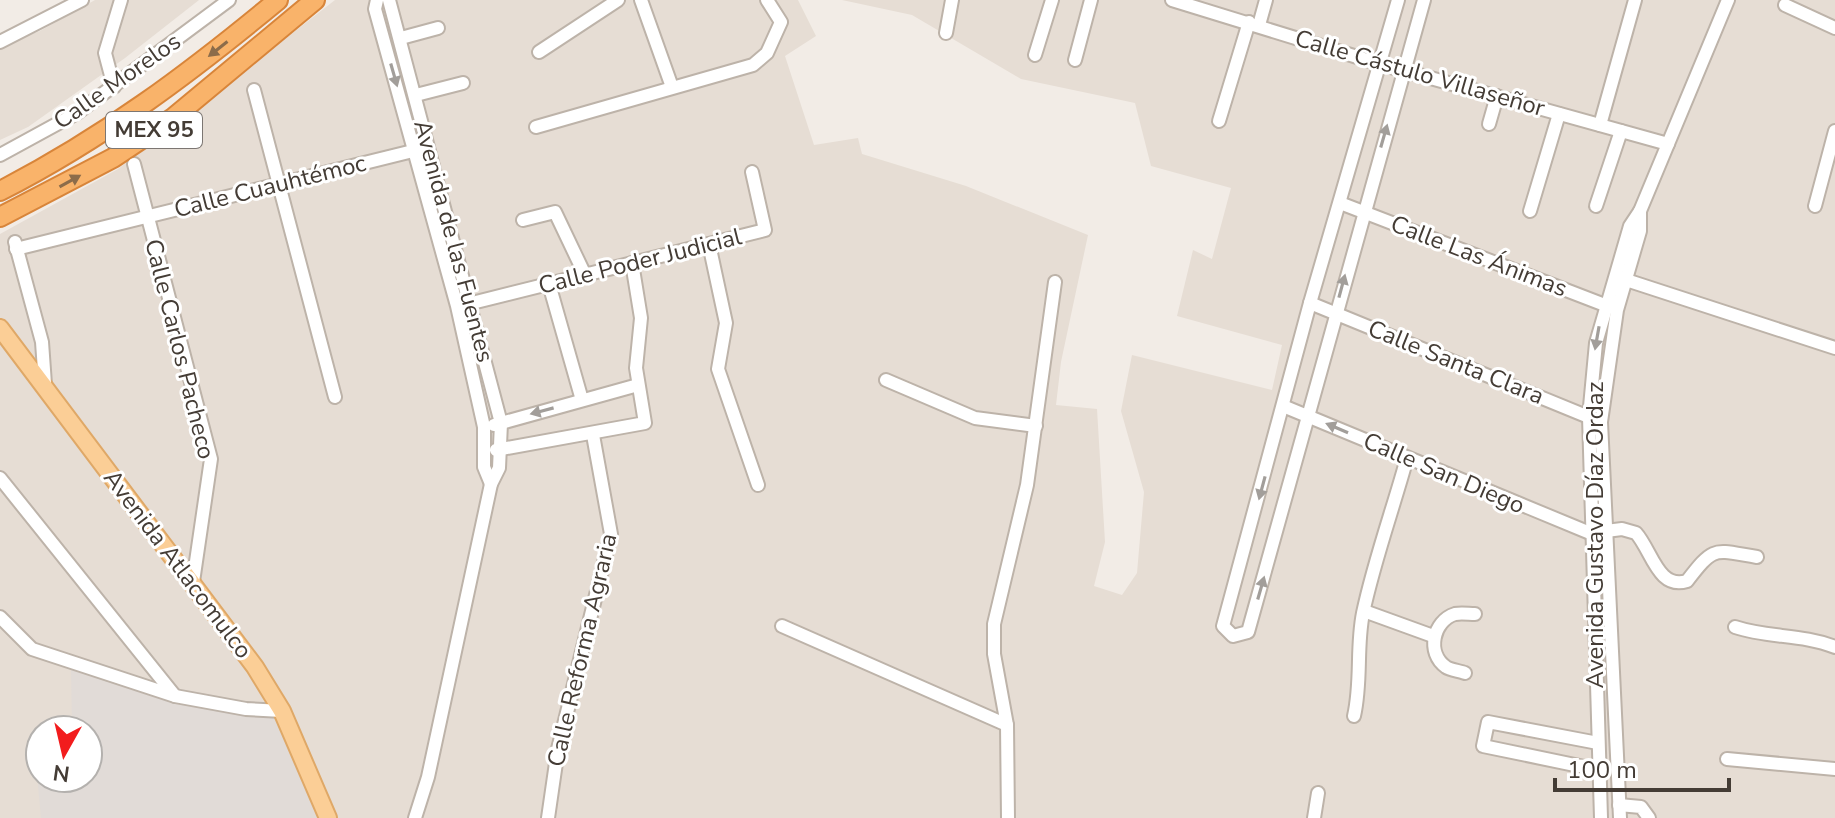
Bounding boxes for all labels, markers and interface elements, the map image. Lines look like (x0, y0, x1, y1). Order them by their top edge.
street label: Calle Cástulo Villaseñor (1291, 22, 1549, 124)
street label: Calle Morelos (47, 25, 187, 137)
one-way arrow (208, 41, 228, 57)
one-way arrow (388, 64, 401, 88)
road number: MEX 95 (106, 112, 202, 148)
street label: Avenida de las Fuentes (406, 116, 502, 366)
one-way arrow (1378, 124, 1391, 148)
street label: Calle Cuauhtémoc (171, 147, 369, 225)
one-way arrow (58, 175, 81, 188)
street label: Calle Las Ánimas (1386, 208, 1572, 304)
street label: Calle Poder Judicial (535, 220, 745, 302)
street label: Calle Carlos Pacheco (137, 236, 223, 462)
one-way arrow (1336, 274, 1349, 298)
street label: Calle Santa Clara (1363, 312, 1549, 412)
one-way arrow (1591, 325, 1603, 350)
street label: Avenida Gustavo Díaz Ordaz (1579, 382, 1611, 688)
one-way arrow (529, 405, 554, 417)
one-way arrow (1325, 422, 1349, 435)
street label: Calle San Diego (1358, 425, 1530, 521)
street label: Avenida Atlacomulco (96, 463, 260, 665)
one-way arrow (1255, 476, 1267, 501)
street label: Calle Reforma Agraria (540, 530, 624, 770)
one-way arrow (1255, 576, 1267, 601)
north arrow (24, 714, 104, 794)
scale bar (1555, 742, 1729, 792)
text: 100 m (1567, 754, 1637, 786)
text: N (51, 757, 72, 789)

